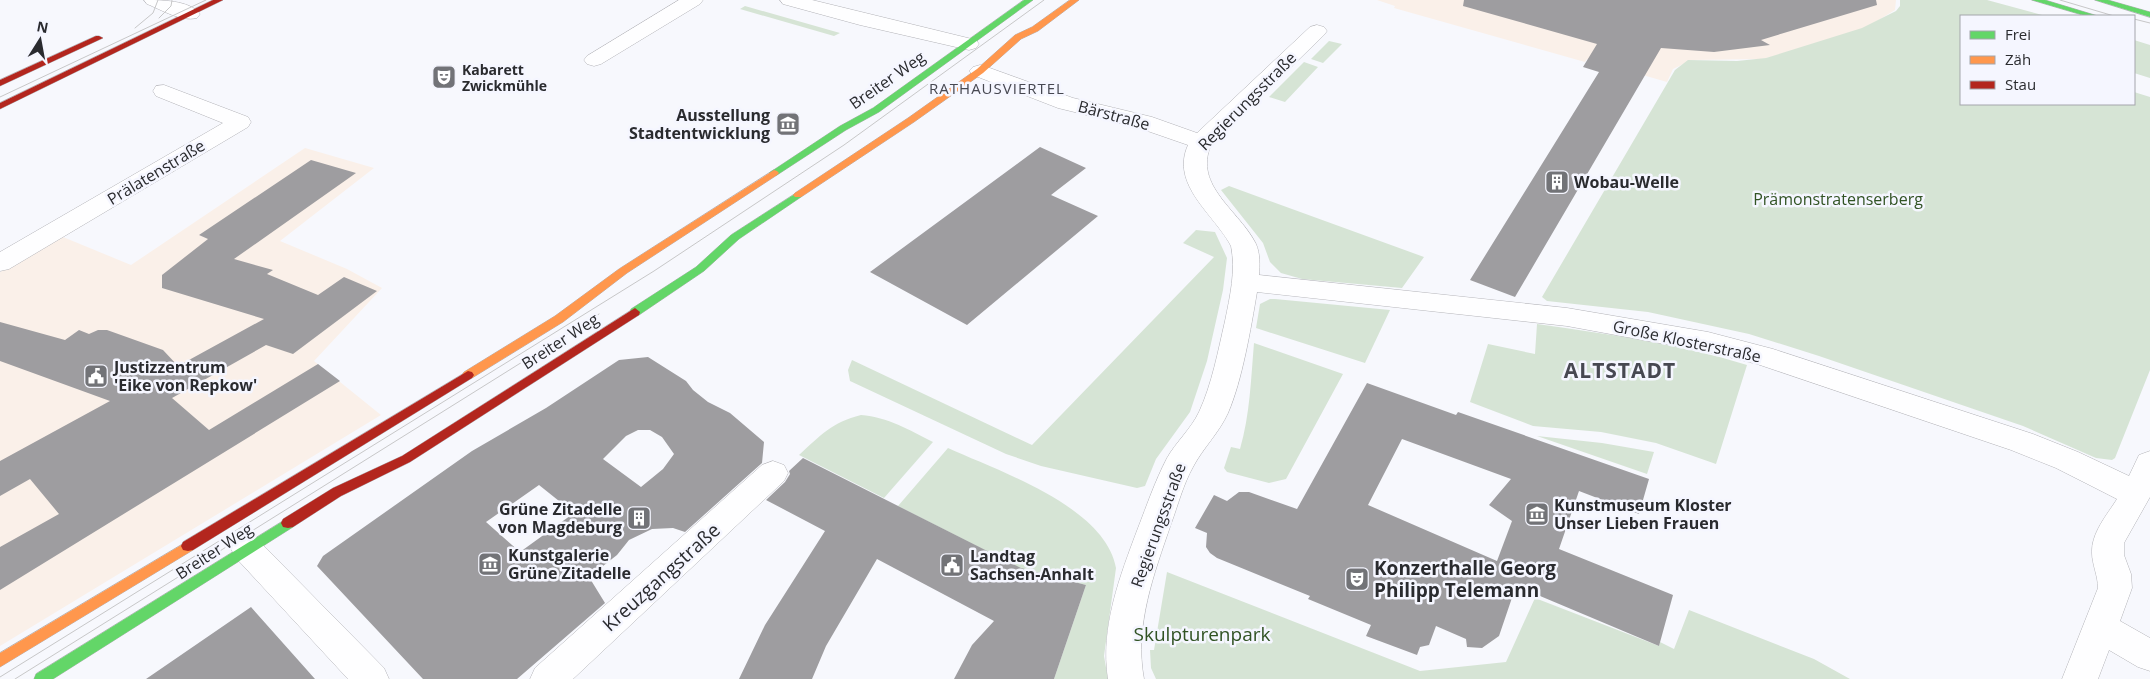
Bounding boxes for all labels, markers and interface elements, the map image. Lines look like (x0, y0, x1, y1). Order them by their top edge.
north arrow (15, 15, 65, 65)
legend (1960, 15, 2135, 105)
text: N (35, 16, 50, 37)
text: Frei (2005, 24, 2031, 44)
street label: Breiter Weg (845, 46, 929, 114)
street label: Regierungsstraße (1193, 47, 1301, 155)
text: Zäh (2005, 49, 2031, 69)
place label: Kabarett Zwickmühle (462, 60, 547, 95)
theatre icon: Kabarett Zwickmühle (431, 64, 457, 90)
text: Stau (2005, 74, 2036, 94)
district label: RATHAUSVIERTEL (929, 78, 1065, 98)
street label: Bärstraße (1076, 95, 1152, 135)
place label: Ausstellung Stadtentwicklung (629, 104, 770, 144)
museum icon: Ausstellung Stadtentwicklung (775, 111, 801, 137)
street label: Prälatenstraße (103, 134, 209, 210)
building icon: Wobau-Welle (1544, 169, 1570, 195)
place label: Wobau-Welle (1574, 171, 1679, 193)
park label: Prämonstratenserberg (1753, 188, 1923, 210)
street label: Breiter Weg (517, 308, 603, 374)
street label: Große Klosterstraße (1611, 315, 1763, 367)
place label: Justizzentrum 'Eike von Repkow' (112, 356, 257, 396)
district label: ALTSTADT (1564, 356, 1676, 384)
public building icon: Justizzentrum 'Eike von Repkow' (83, 363, 109, 389)
street label: Regierungsstraße (1125, 460, 1191, 590)
place label: Kunstmuseum Kloster Unser Lieben Frauen (1554, 494, 1732, 534)
place label: Grüne Zitadelle von Magdeburg (498, 498, 622, 538)
museum icon: Kunstmuseum Kloster Unser Lieben Frauen (1524, 501, 1550, 527)
building icon: Grüne Zitadelle von Magdeburg (626, 505, 652, 531)
street label: Kreuzgangstraße (597, 517, 725, 637)
street label: Breiter Weg (171, 518, 257, 584)
place label: Kunstgalerie Grüne Zitadelle (508, 544, 631, 584)
place label: Landtag Sachsen-Anhalt (970, 545, 1094, 585)
museum icon: Kunstgalerie Grüne Zitadelle (477, 551, 503, 577)
public building icon: Landtag Sachsen-Anhalt (939, 552, 965, 578)
place label: Konzerthalle Georg Philipp Telemann (1374, 555, 1556, 603)
theatre icon: Konzerthalle Georg Philipp Telemann (1344, 566, 1370, 592)
park label: Skulpturenpark (1134, 621, 1270, 647)

